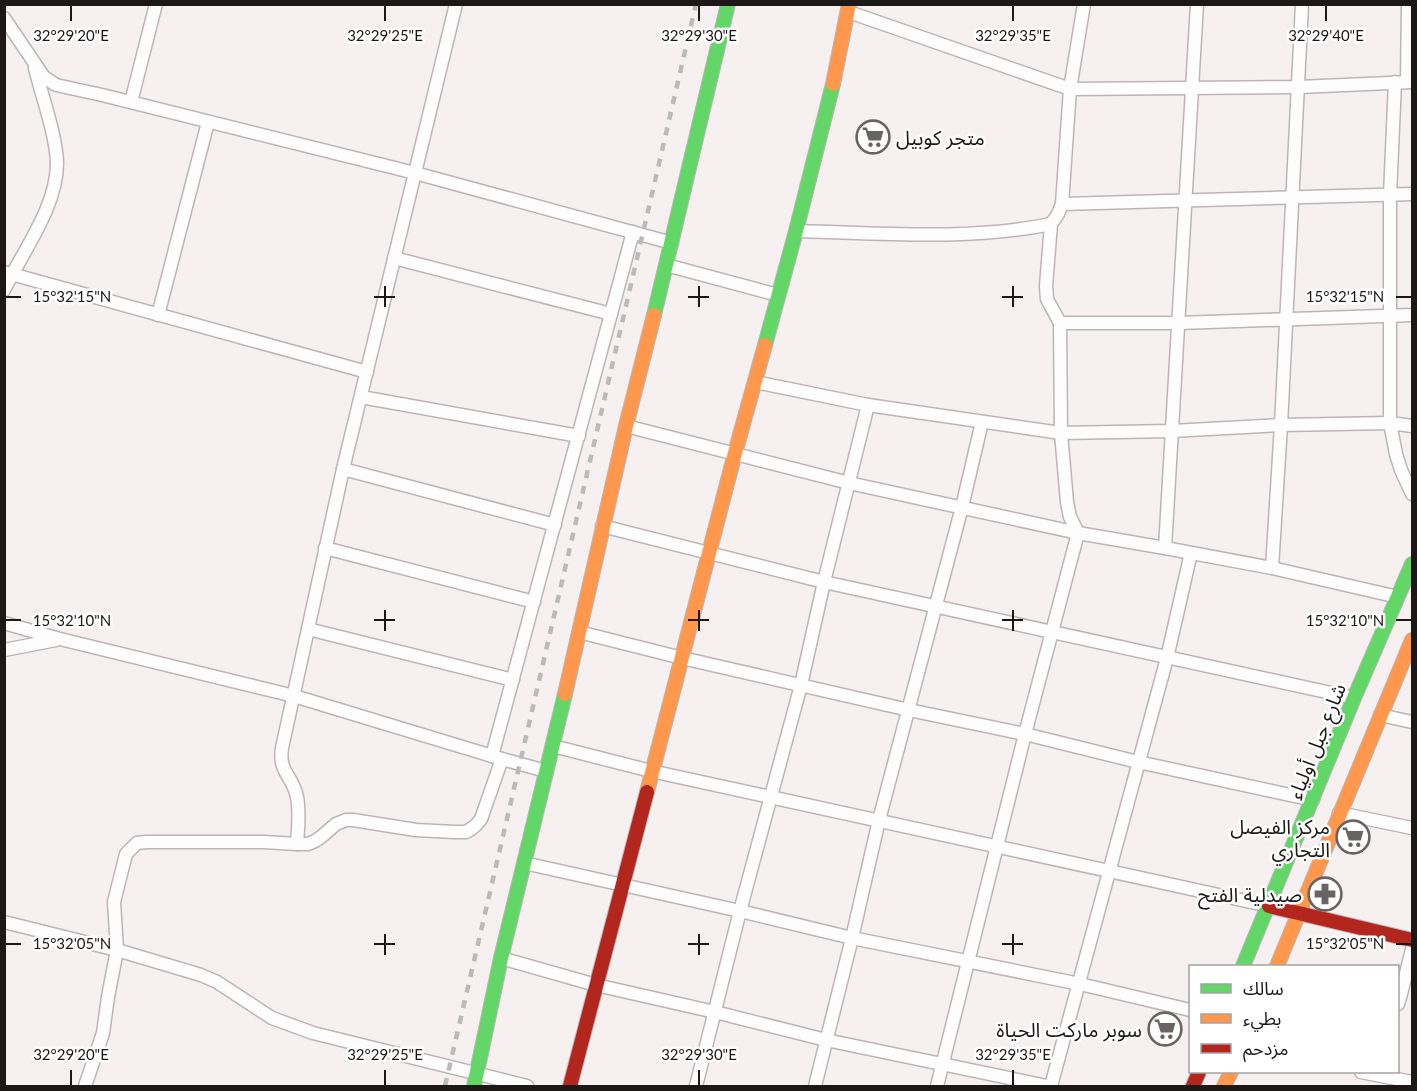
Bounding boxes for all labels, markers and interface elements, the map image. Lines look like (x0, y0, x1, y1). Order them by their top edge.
text: 32°29'20"E (33, 26, 109, 44)
text: 32°29'25"E (347, 26, 423, 44)
text: 32°29'30"E (661, 26, 737, 44)
text: 32°29'35"E (975, 26, 1051, 44)
text: 32°29'40"E (1288, 26, 1364, 44)
supermarket icon: متجر كوبيل (855, 119, 891, 155)
place label: متجر كوبيل (896, 125, 985, 150)
text: 15°32'15"N (33, 287, 111, 305)
text: 15°32'15"N (1306, 287, 1384, 305)
text: 15°32'10"N (33, 611, 111, 629)
text: 15°32'10"N (1306, 611, 1384, 629)
street label: شارع جبل أولياء (1282, 680, 1354, 804)
place label: مركز الفيصل التجاري (1230, 814, 1330, 866)
supermarket icon: مركز الفيصل التجاري (1335, 819, 1371, 855)
pharmacy icon: صيدلية الفتح (1307, 876, 1343, 912)
place label: صيدلية الفتح (1198, 882, 1302, 910)
text: 15°32'05"N (33, 934, 111, 952)
text: 15°32'05"N (1306, 934, 1384, 952)
legend (1189, 965, 1399, 1073)
text: سالك (1243, 977, 1284, 999)
text: بطيء (1243, 1007, 1281, 1032)
supermarket icon: سوبر ماركت الحياة (1147, 1011, 1183, 1047)
place label: سوبر ماركت الحياة (996, 1017, 1142, 1042)
text: مزدحم (1243, 1037, 1288, 1062)
text: 32°29'20"E (33, 1045, 109, 1063)
text: 32°29'25"E (347, 1045, 423, 1063)
text: 32°29'30"E (661, 1045, 737, 1063)
text: 32°29'35"E (975, 1045, 1051, 1063)

